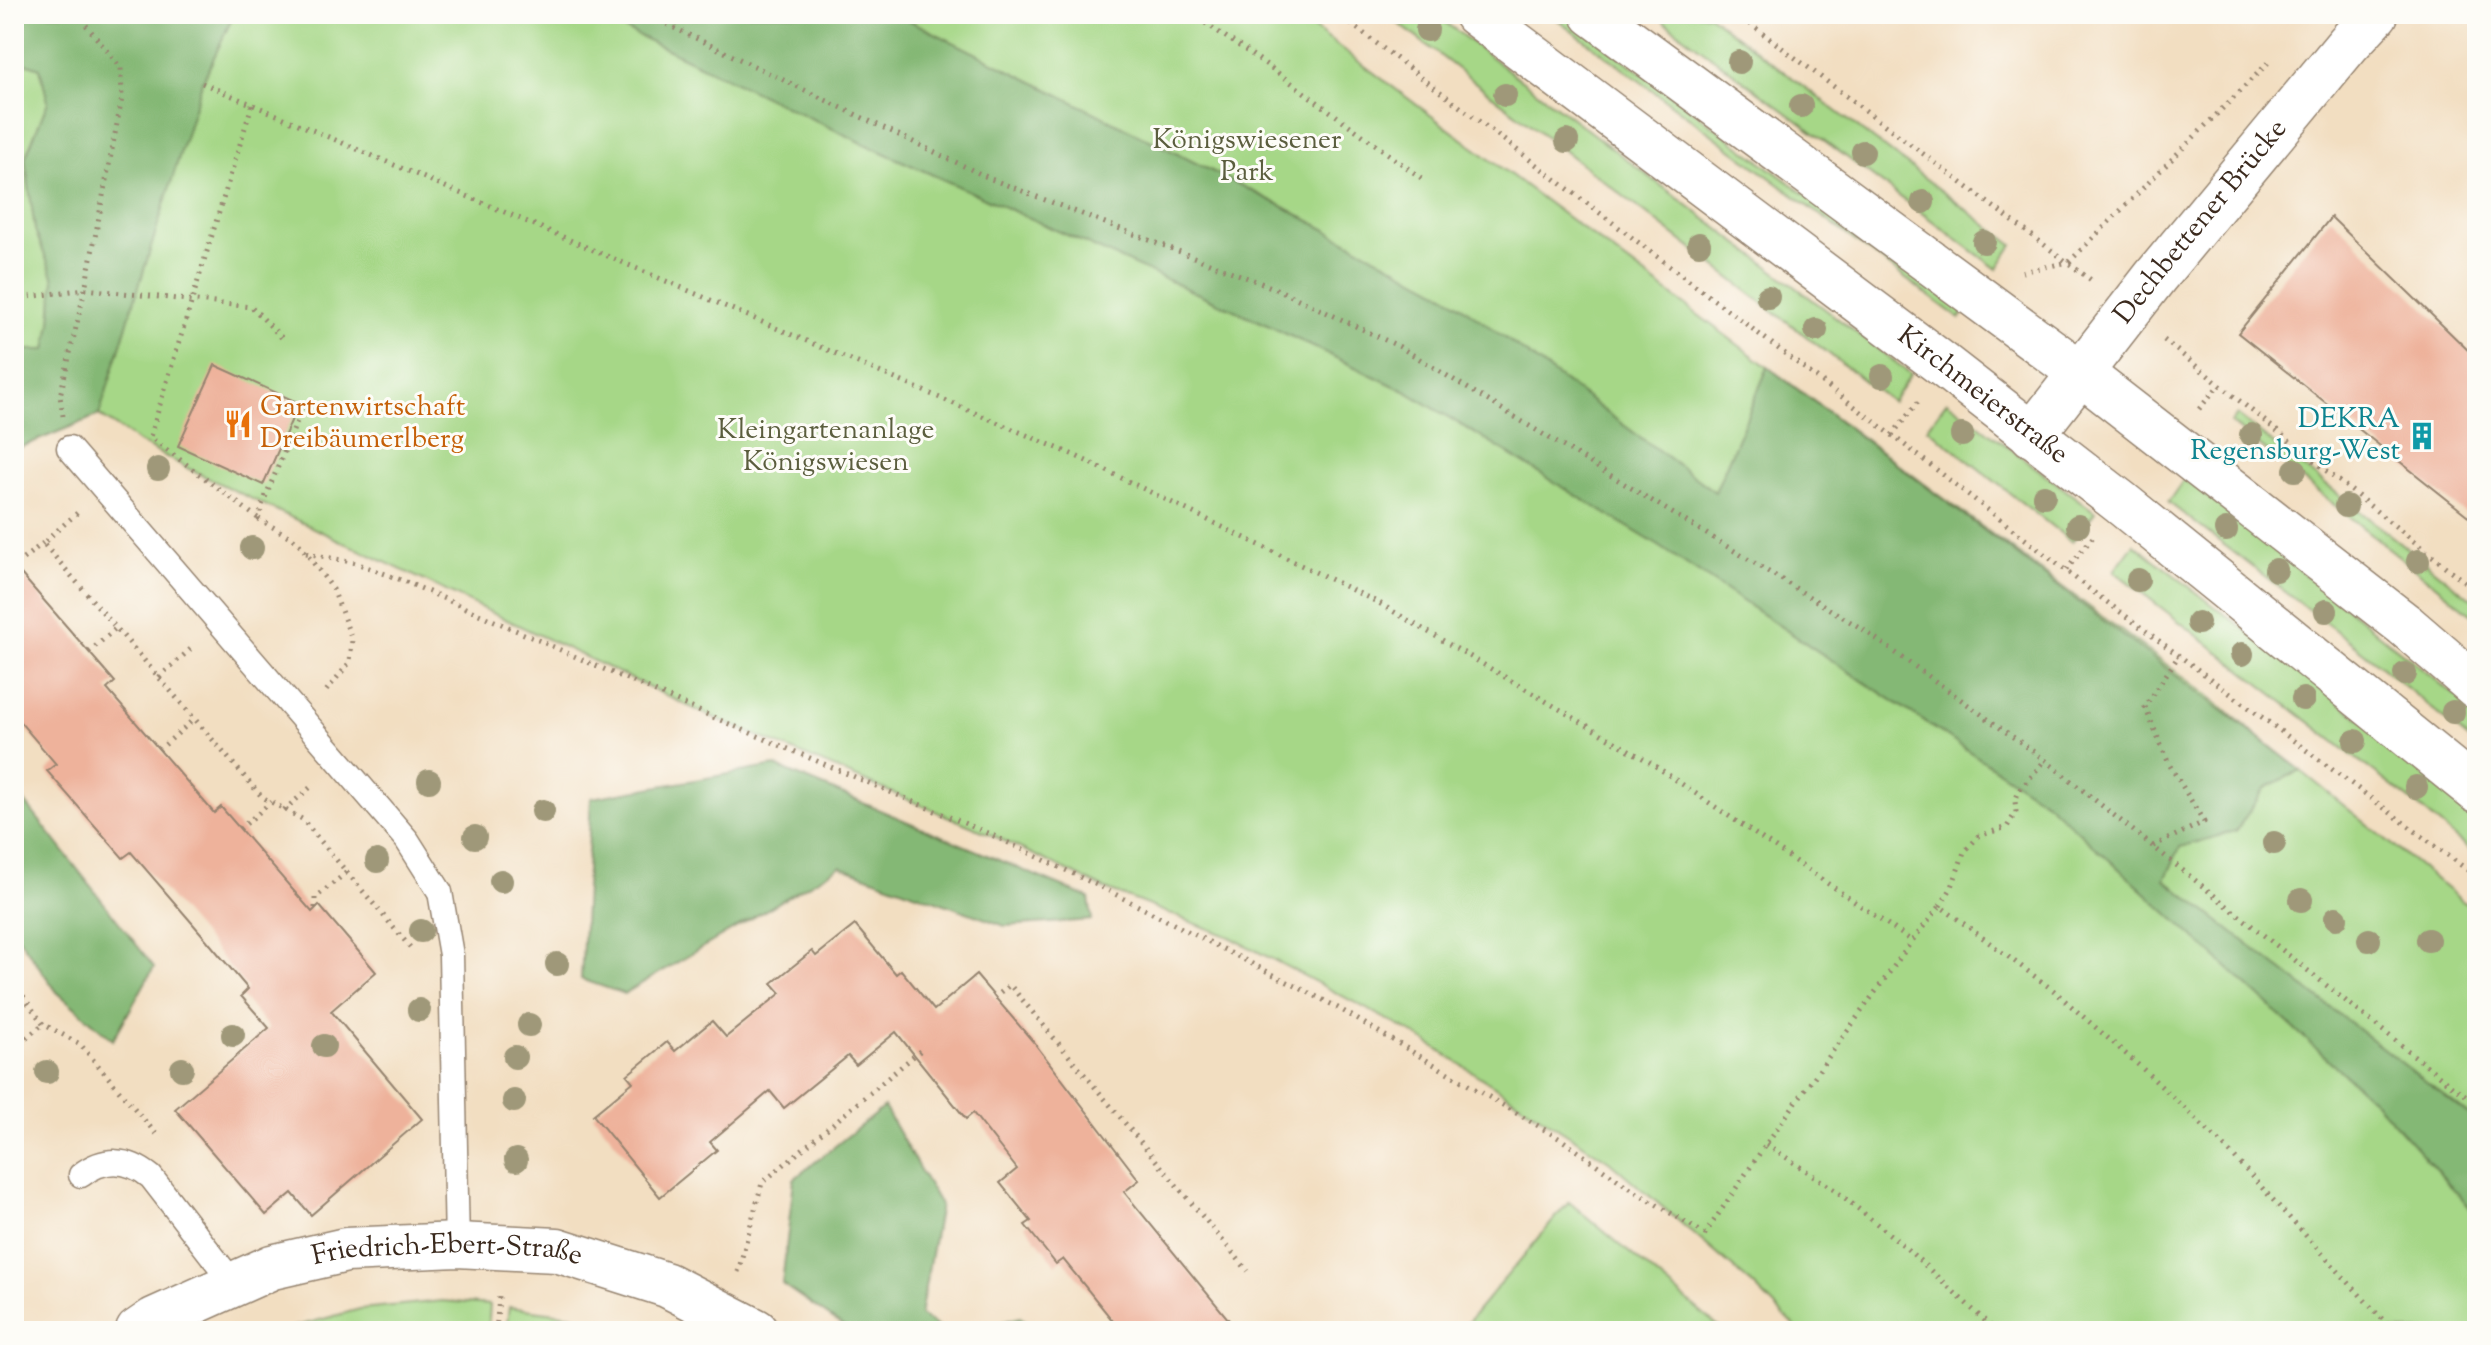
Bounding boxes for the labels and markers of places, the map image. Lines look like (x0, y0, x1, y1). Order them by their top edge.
place label: Gartenwirtschaft Dreibäumerlberg (260, 388, 466, 460)
place label: DEKRA Regensburg-West (2190, 400, 2400, 472)
restaurant icon: Gartenwirtschaft Dreibäumerlberg (223, 409, 253, 439)
building icon: DEKRA Regensburg-West (2407, 421, 2437, 451)

